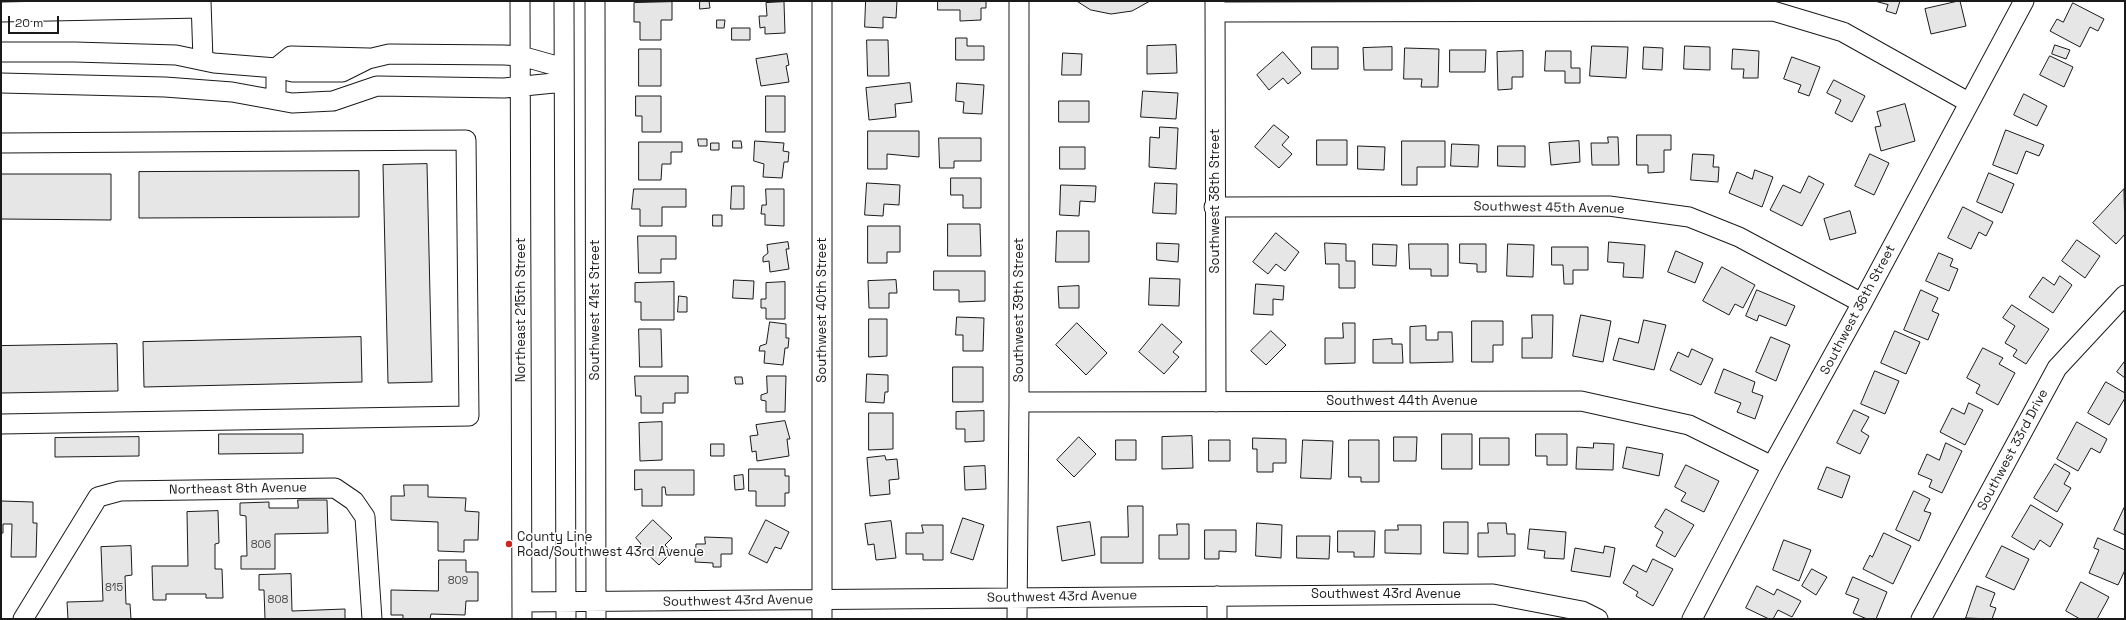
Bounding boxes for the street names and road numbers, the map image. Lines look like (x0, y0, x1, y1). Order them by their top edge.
street label: Southwest 38th Street (1207, 129, 1223, 273)
street label: Southwest 45th Avenue (1473, 199, 1625, 217)
street label: Southwest 40th Street (814, 237, 830, 383)
street label: Northeast 215th Street (513, 238, 529, 382)
street label: Southwest 39th Street (1011, 238, 1027, 382)
street label: Southwest 41st Street (587, 240, 603, 380)
street label: Southwest 36th Street (1817, 242, 1899, 378)
street label: Southwest 33rd Drive (1974, 387, 2052, 513)
street label: Southwest 44th Avenue (1326, 393, 1478, 409)
street label: Northeast 8th Avenue (169, 480, 307, 498)
street label: Southwest 43rd Avenue (1311, 586, 1461, 602)
street label: Southwest 43rd Avenue (987, 588, 1137, 606)
street label: Southwest 43rd Avenue (663, 592, 813, 610)

